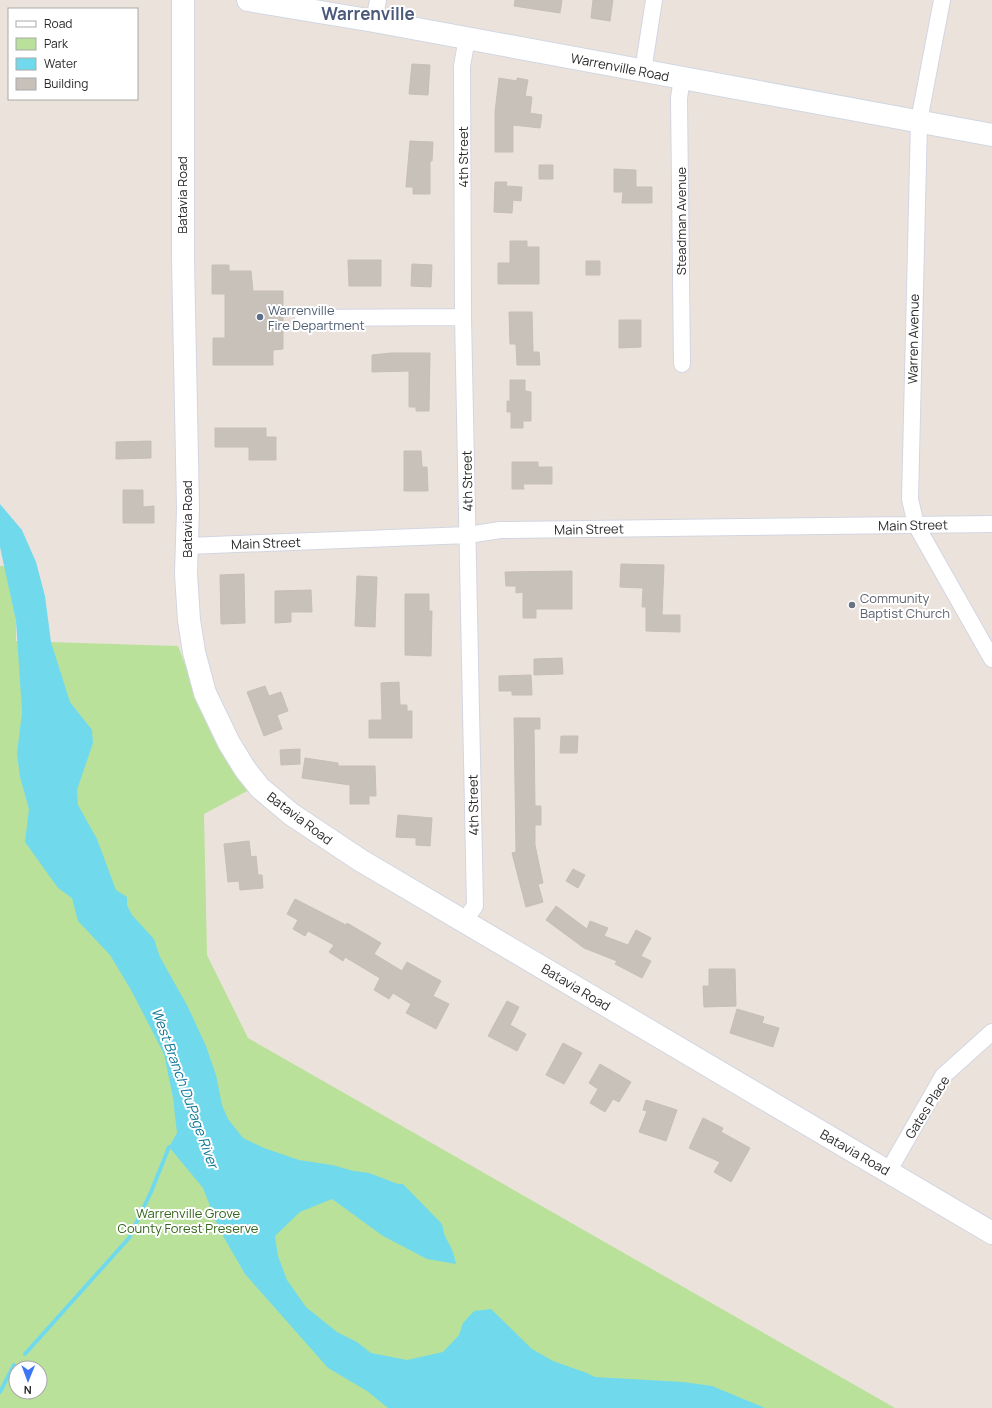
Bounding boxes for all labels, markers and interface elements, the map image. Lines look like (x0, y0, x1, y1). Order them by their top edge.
district label: Warrenville (321, 2, 415, 25)
legend (8, 8, 138, 100)
text: Road (44, 15, 72, 32)
text: Park (44, 35, 69, 52)
street label: Warrenville Road (569, 49, 671, 85)
text: Water (44, 55, 78, 72)
text: Building (44, 75, 88, 92)
street label: 4th Street (454, 126, 472, 188)
street label: Batavia Road (173, 156, 191, 234)
street label: Steadman Avenue (672, 166, 690, 275)
street label: Warren Avenue (903, 293, 923, 384)
place label: Warrenville Fire Department (268, 301, 365, 334)
marker: Warrenville Fire Department (255, 312, 265, 322)
street label: 4th Street (457, 450, 477, 512)
street label: Batavia Road (178, 480, 196, 558)
street label: Main Street (878, 515, 948, 535)
street label: Main Street (554, 519, 624, 539)
street label: Main Street (231, 533, 301, 553)
place label: Community Baptist Church (860, 589, 950, 622)
marker: Community Baptist Church (847, 600, 857, 610)
street label: 4th Street (463, 774, 483, 836)
street label: Batavia Road (264, 787, 336, 849)
street label: Batavia Road (538, 959, 614, 1015)
water label: West Branch DuPage River (148, 1005, 224, 1173)
street label: Gates Place (901, 1072, 954, 1142)
street label: Batavia Road (817, 1125, 893, 1179)
park label: Warrenville Grove County Forest Preserve (118, 1204, 259, 1237)
north arrow (8, 1360, 48, 1400)
text: N (24, 1383, 32, 1398)

